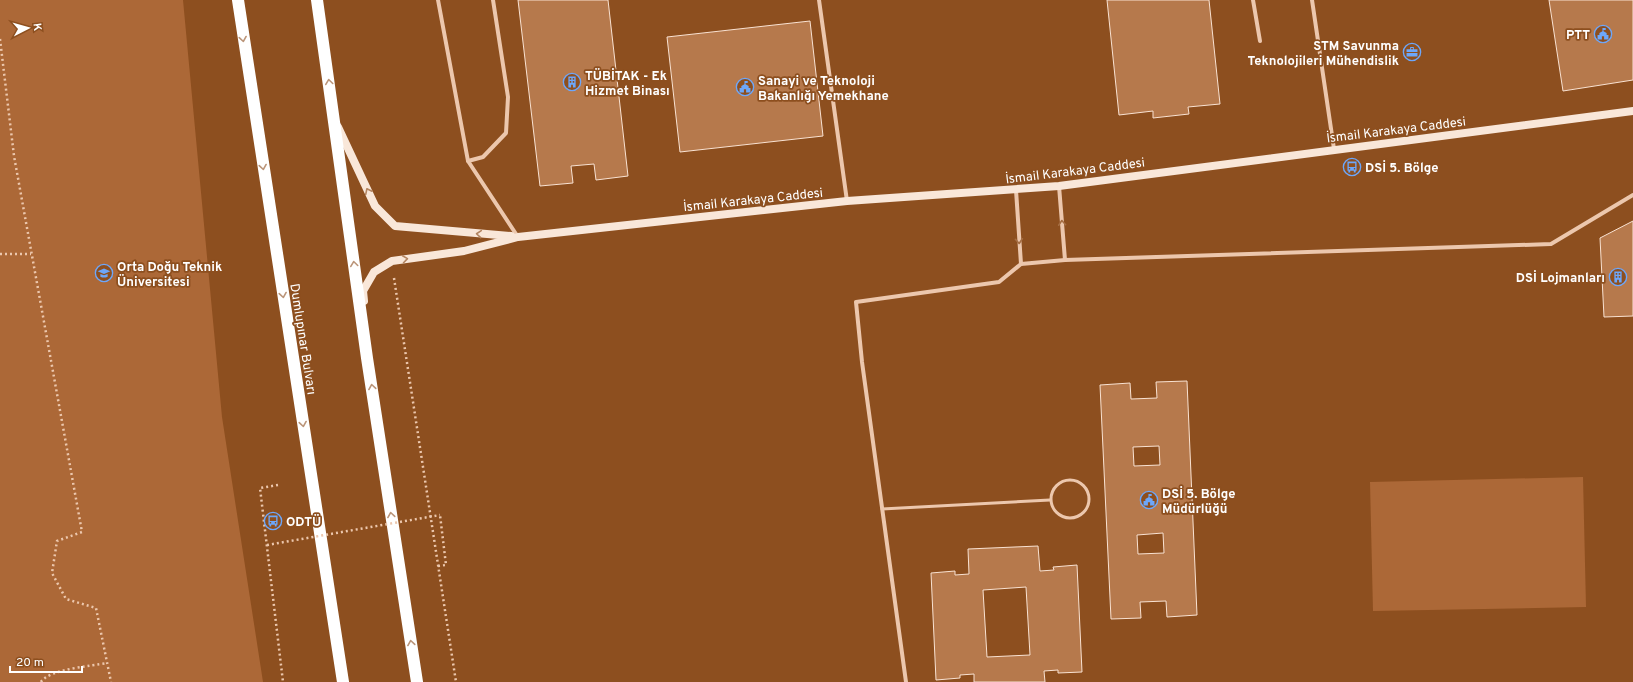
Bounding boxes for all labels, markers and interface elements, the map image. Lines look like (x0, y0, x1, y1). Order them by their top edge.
north arrow (8, 8, 48, 48)
text: K (30, 22, 44, 32)
public building icon: PTT (1593, 24, 1613, 44)
place label: PTT (1566, 28, 1590, 44)
one-way arrow (239, 35, 247, 42)
place label: STM Savunma Teknolojileri Mühendislik (1247, 39, 1399, 70)
office icon: STM Savunma Teknolojileri Mühendislik (1402, 42, 1422, 62)
place label: TÜBİTAK - Ek Hizmet Binası (585, 68, 670, 100)
building icon: TÜBİTAK - Ek Hizmet Binası (562, 72, 582, 92)
place label: Sanayi ve Teknoloji Bakanlığı Yemekhane (758, 74, 889, 105)
public building icon: Sanayi ve Teknoloji Bakanlığı Yemekhane (735, 77, 755, 97)
one-way arrow (325, 79, 334, 85)
street label: İsmail Karakaya Caddesi (1325, 113, 1467, 147)
street label: İsmail Karakaya Caddesi (1004, 154, 1146, 188)
bus stop icon: DSİ 5. Bölge (1342, 157, 1362, 177)
place label: DSİ 5. Bölge (1365, 160, 1438, 177)
one-way arrow (258, 164, 267, 170)
street label: İsmail Karakaya Caddesi (682, 184, 824, 216)
one-way arrow (365, 187, 373, 195)
one-way arrow (1057, 220, 1066, 226)
one-way arrow (476, 229, 482, 238)
one-way arrow (1015, 238, 1024, 244)
one-way arrow (402, 255, 408, 264)
place label: Orta Doğu Teknik Üniversitesi (117, 260, 222, 291)
one-way arrow (350, 261, 359, 267)
school or university icon: Orta Doğu Teknik Üniversitesi (94, 263, 114, 283)
building icon: DSİ Lojmanları (1608, 267, 1628, 287)
place label: DSİ Lojmanları (1516, 270, 1605, 287)
street label: Dumlupınar Bulvarı (285, 283, 319, 396)
one-way arrow (278, 292, 287, 299)
one-way arrow (368, 383, 377, 390)
one-way arrow (298, 421, 307, 427)
place label: DSİ 5. Bölge Müdürlüğü (1162, 486, 1235, 518)
public building icon: DSİ 5. Bölge Müdürlüğü (1139, 490, 1159, 510)
bus stop icon: ODTÜ (263, 511, 283, 531)
one-way arrow (388, 512, 396, 518)
place label: ODTÜ (286, 514, 321, 531)
one-way arrow (407, 640, 416, 647)
scale bar (10, 648, 82, 674)
text: 20 m (16, 655, 44, 671)

